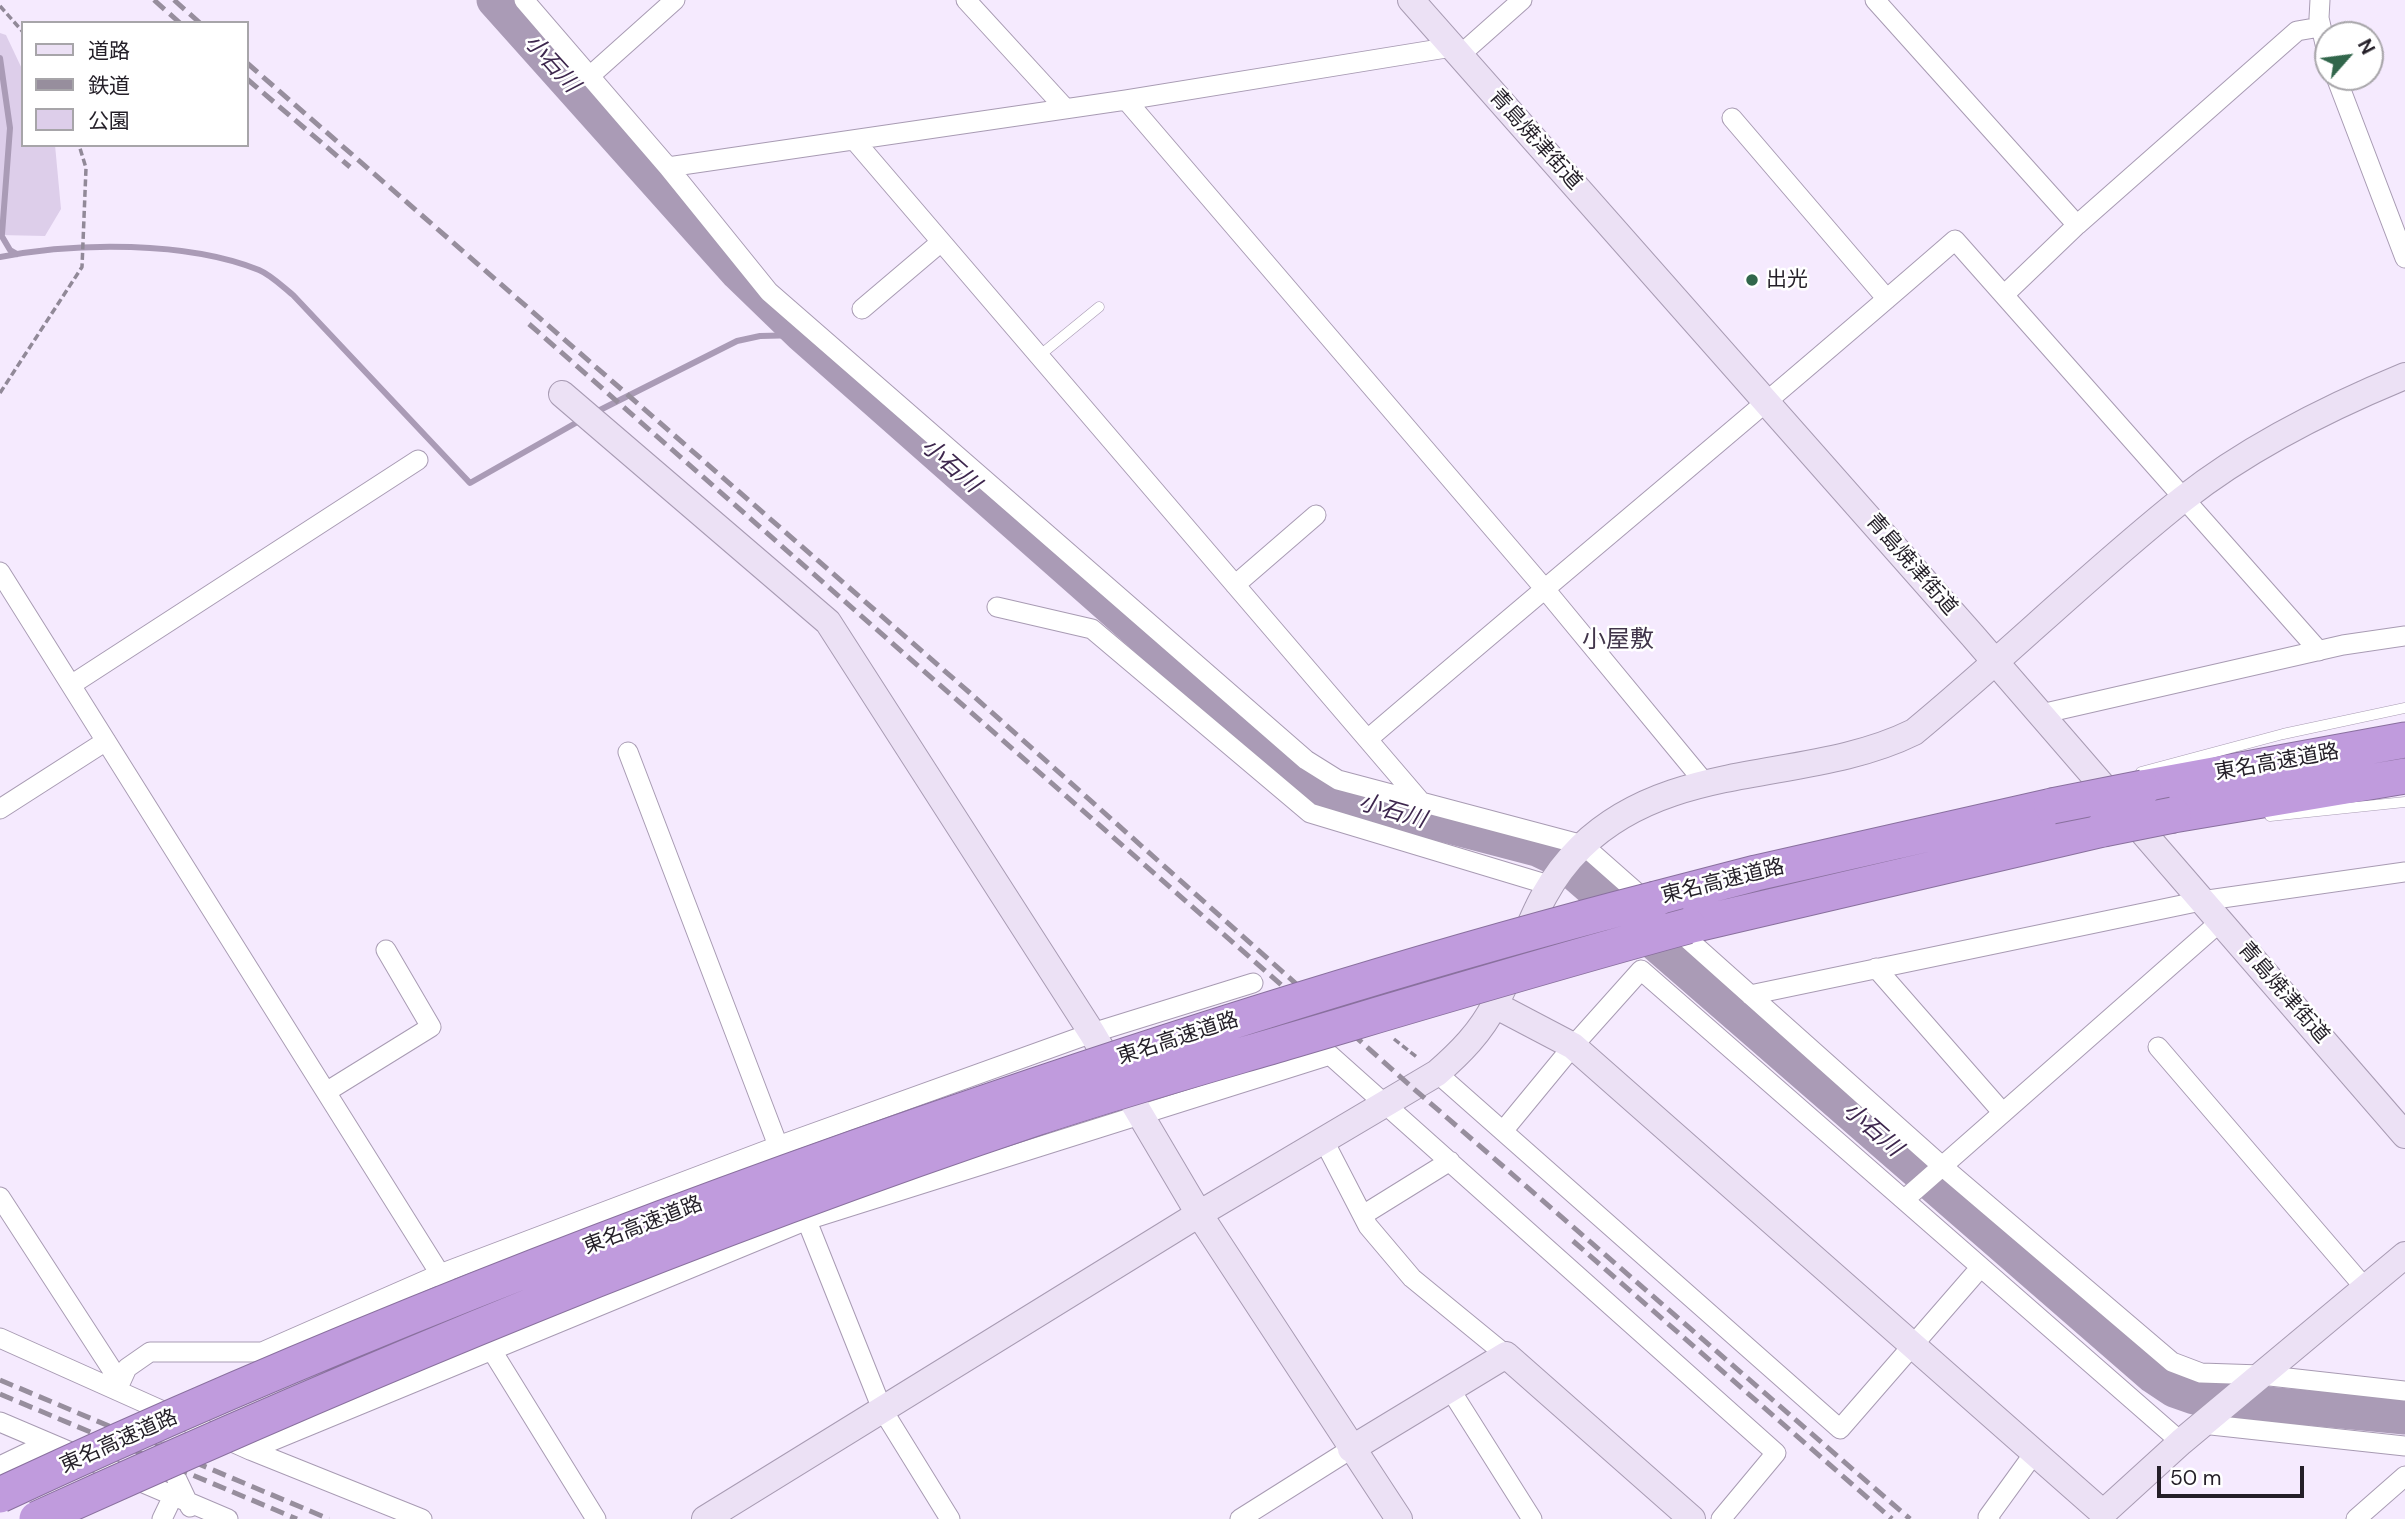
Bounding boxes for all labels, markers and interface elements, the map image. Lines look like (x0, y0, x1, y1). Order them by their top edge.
legend (21, 21, 248, 147)
north arrow (2314, 21, 2384, 91)
water label: 小石川 (518, 29, 584, 99)
text: N (2352, 35, 2381, 59)
text: 道路 (88, 37, 130, 65)
text: 鉄道 (88, 72, 130, 100)
street label: 青島焼津街道 (1483, 85, 1587, 195)
text: 公園 (88, 107, 130, 135)
place label: 出光 (1766, 267, 1808, 293)
marker: 出光 (1744, 272, 1760, 288)
water label: 小石川 (915, 433, 985, 499)
street label: 青島焼津街道 (1860, 509, 1962, 621)
district label: 小屋敷 (1582, 627, 1654, 655)
street label: 東名高速道路 (2213, 740, 2341, 786)
water label: 小石川 (1355, 789, 1429, 835)
street label: 東名高速道路 (1659, 855, 1787, 909)
street label: 青島焼津街道 (2232, 937, 2334, 1049)
street label: 東名高速道路 (1114, 1008, 1242, 1070)
water label: 小石川 (1837, 1097, 1907, 1163)
street label: 東名高速道路 (580, 1192, 706, 1260)
street label: 東名高速道路 (56, 1405, 182, 1479)
scale bar (2160, 1452, 2307, 1496)
text: 50 m (2170, 1464, 2221, 1492)

